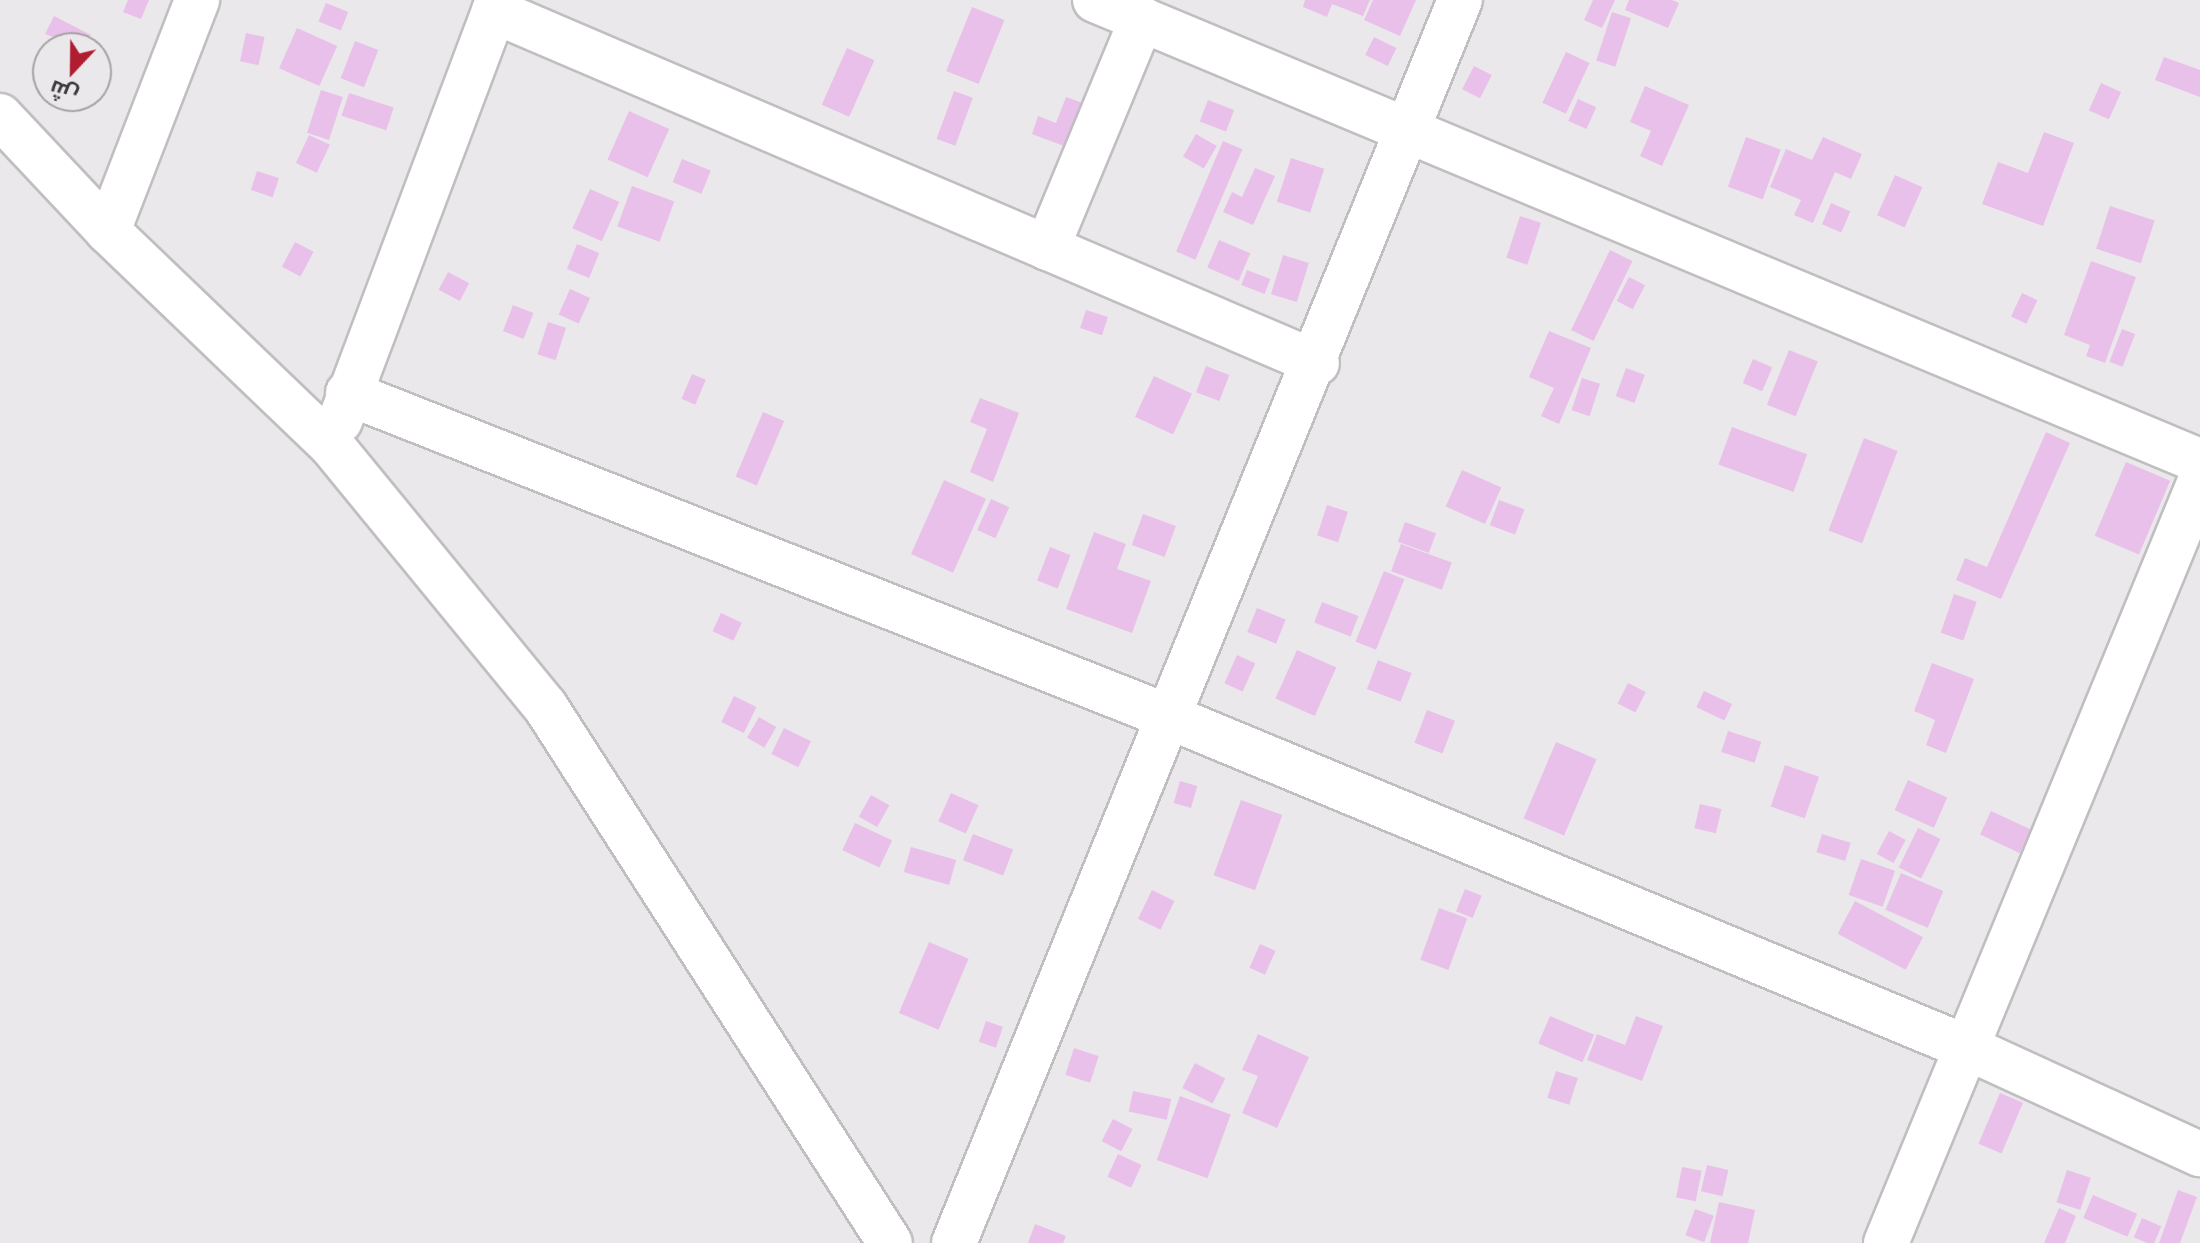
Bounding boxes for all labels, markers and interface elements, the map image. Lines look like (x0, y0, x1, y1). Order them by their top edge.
north arrow (32, 32, 112, 112)
text: ش (46, 75, 82, 110)

